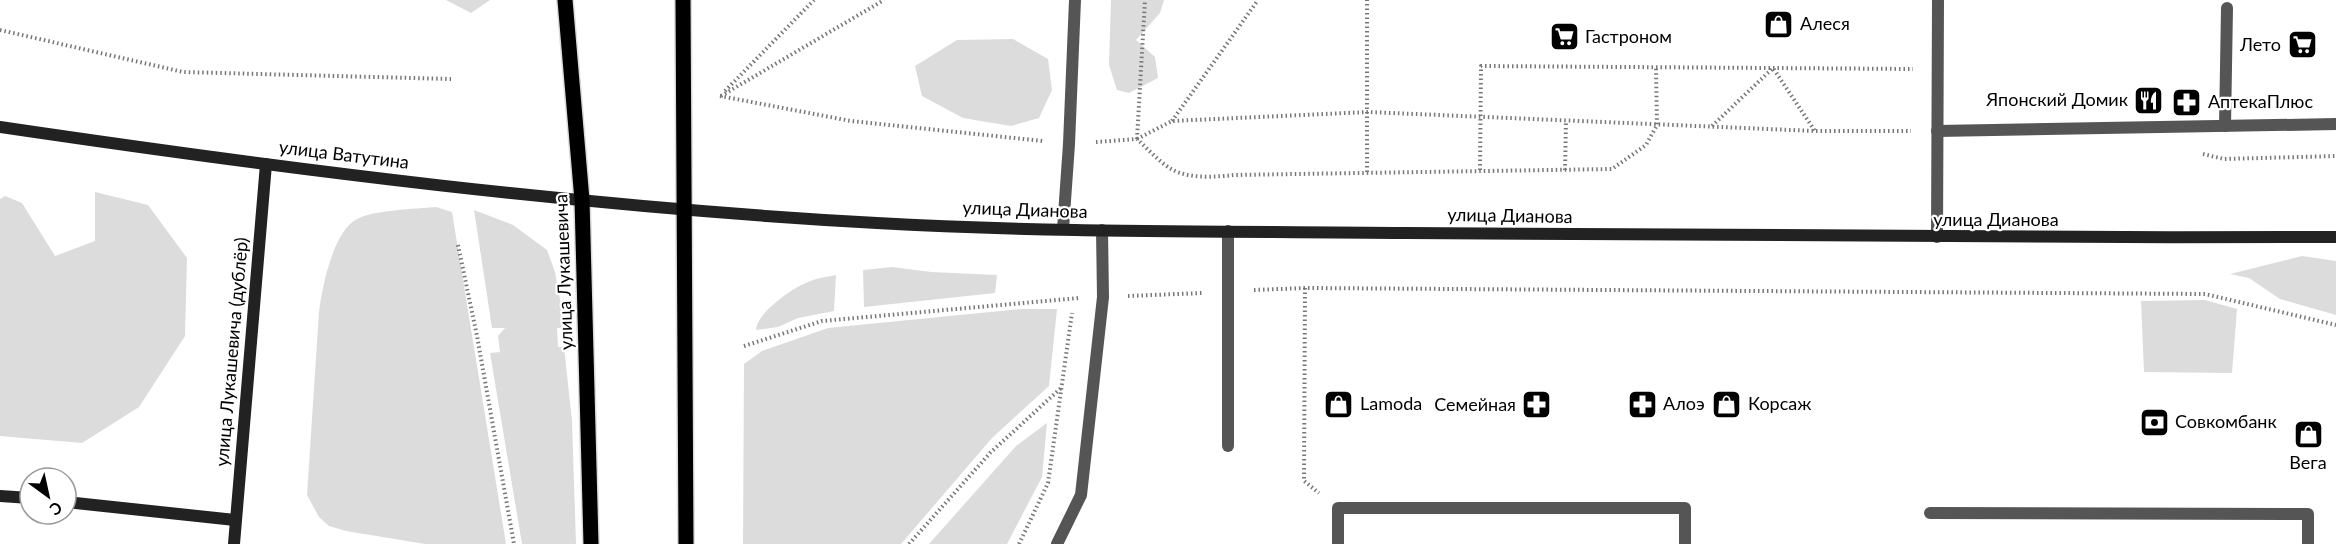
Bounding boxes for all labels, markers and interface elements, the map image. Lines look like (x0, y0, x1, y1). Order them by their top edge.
shop icon: Алеся (1763, 8, 1795, 40)
place label: Алеся (1800, 12, 1850, 34)
supermarket icon: Гастроном (1548, 21, 1580, 53)
place label: Гастроном (1585, 25, 1672, 47)
supermarket icon: Лето (2286, 29, 2318, 61)
place label: Лето (2239, 33, 2281, 55)
restaurant icon: Японский Домик (2133, 84, 2165, 116)
pharmacy icon: АптекаПлюс (2171, 86, 2203, 118)
place label: Японский Домик (1985, 88, 2129, 110)
place label: АптекаПлюс (2208, 90, 2313, 112)
street label: улица Ватутина (278, 135, 410, 173)
street label: улица Лукашевича (549, 194, 577, 350)
street label: улица Дианова (962, 196, 1088, 222)
street label: улица Дианова (1447, 203, 1573, 227)
street label: улица Дианова (1933, 208, 2059, 230)
street label: улица Лукашевича (дублёр) (210, 236, 252, 467)
shop icon: Lamoda (1323, 388, 1355, 420)
pharmacy icon: Алоэ (1626, 388, 1658, 420)
shop icon: Корсаж (1711, 388, 1743, 420)
pharmacy icon: Семейная (1521, 389, 1553, 421)
place label: Lamoda (1360, 392, 1422, 414)
place label: Алоэ (1663, 392, 1705, 414)
place label: Корсаж (1748, 392, 1811, 414)
place label: Семейная (1434, 393, 1516, 415)
bank icon: Совкомбанк (2138, 406, 2170, 438)
place label: Совкомбанк (2175, 410, 2277, 432)
shop icon: Вега (2292, 418, 2324, 450)
place label: Вега (2289, 451, 2327, 473)
north arrow (18, 466, 78, 526)
text: С (46, 498, 66, 520)

